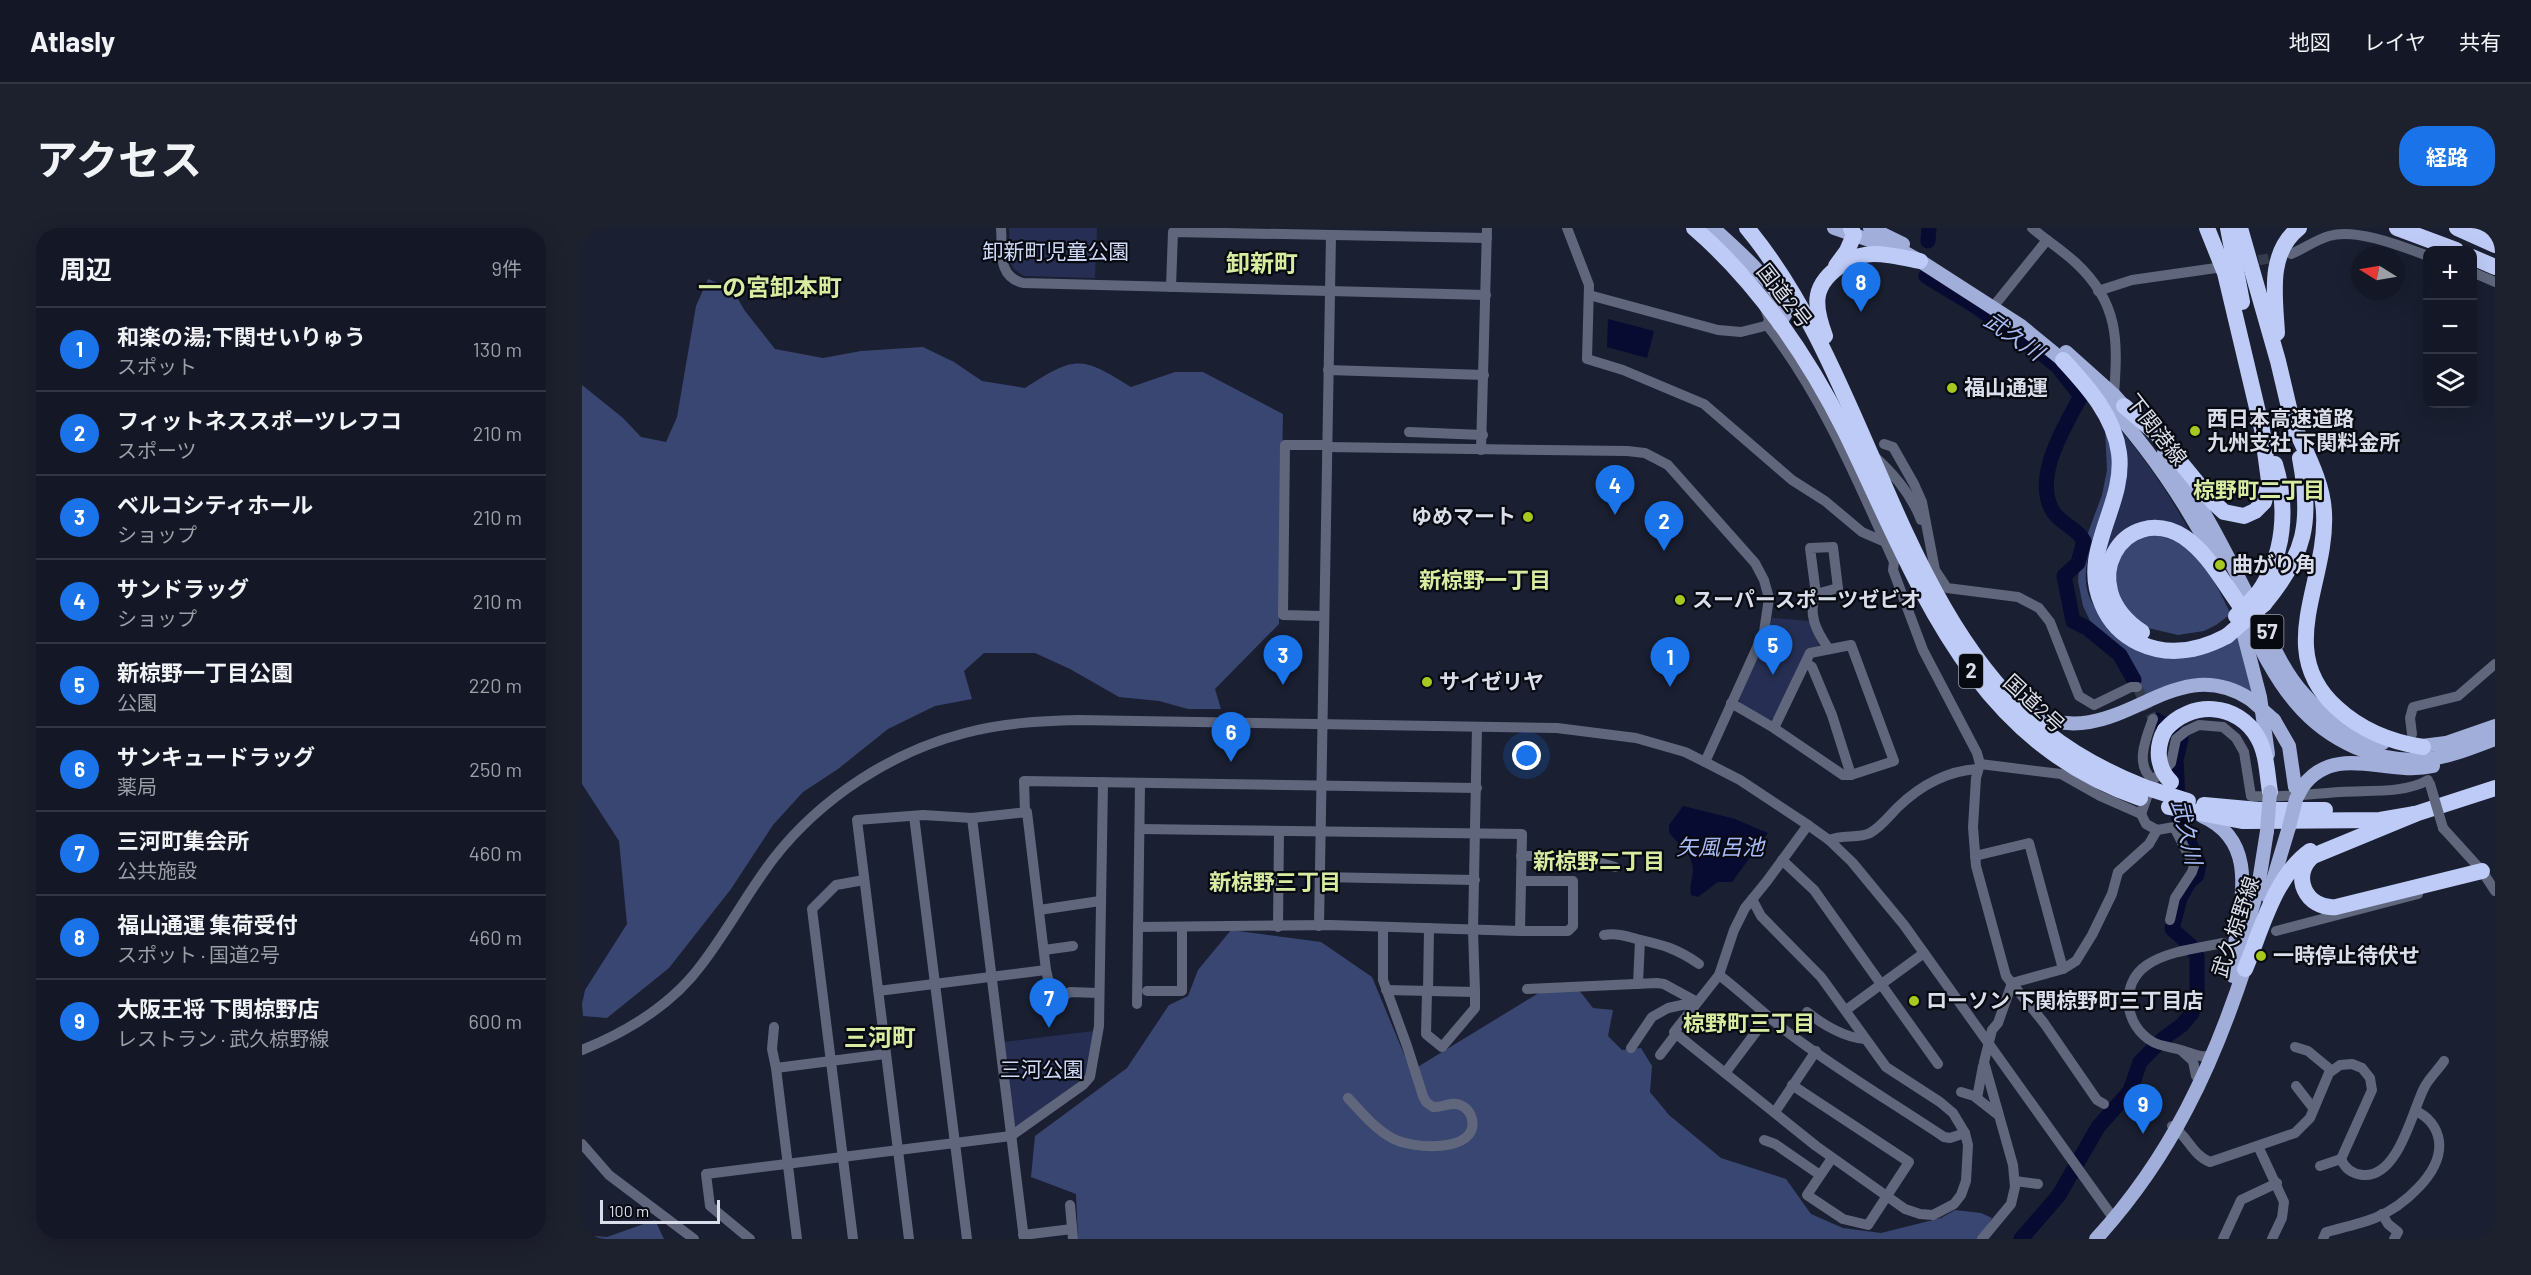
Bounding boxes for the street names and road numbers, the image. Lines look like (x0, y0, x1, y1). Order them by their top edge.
street label: 国道2号 (1752, 258, 1818, 332)
street label: 下関港線 (2121, 388, 2193, 470)
road number: 57 (2250, 615, 2284, 649)
road number: 2 (1959, 654, 1983, 688)
street label: 国道2号 (1999, 668, 2071, 737)
street label: 武久椋野線 (2206, 873, 2263, 980)

